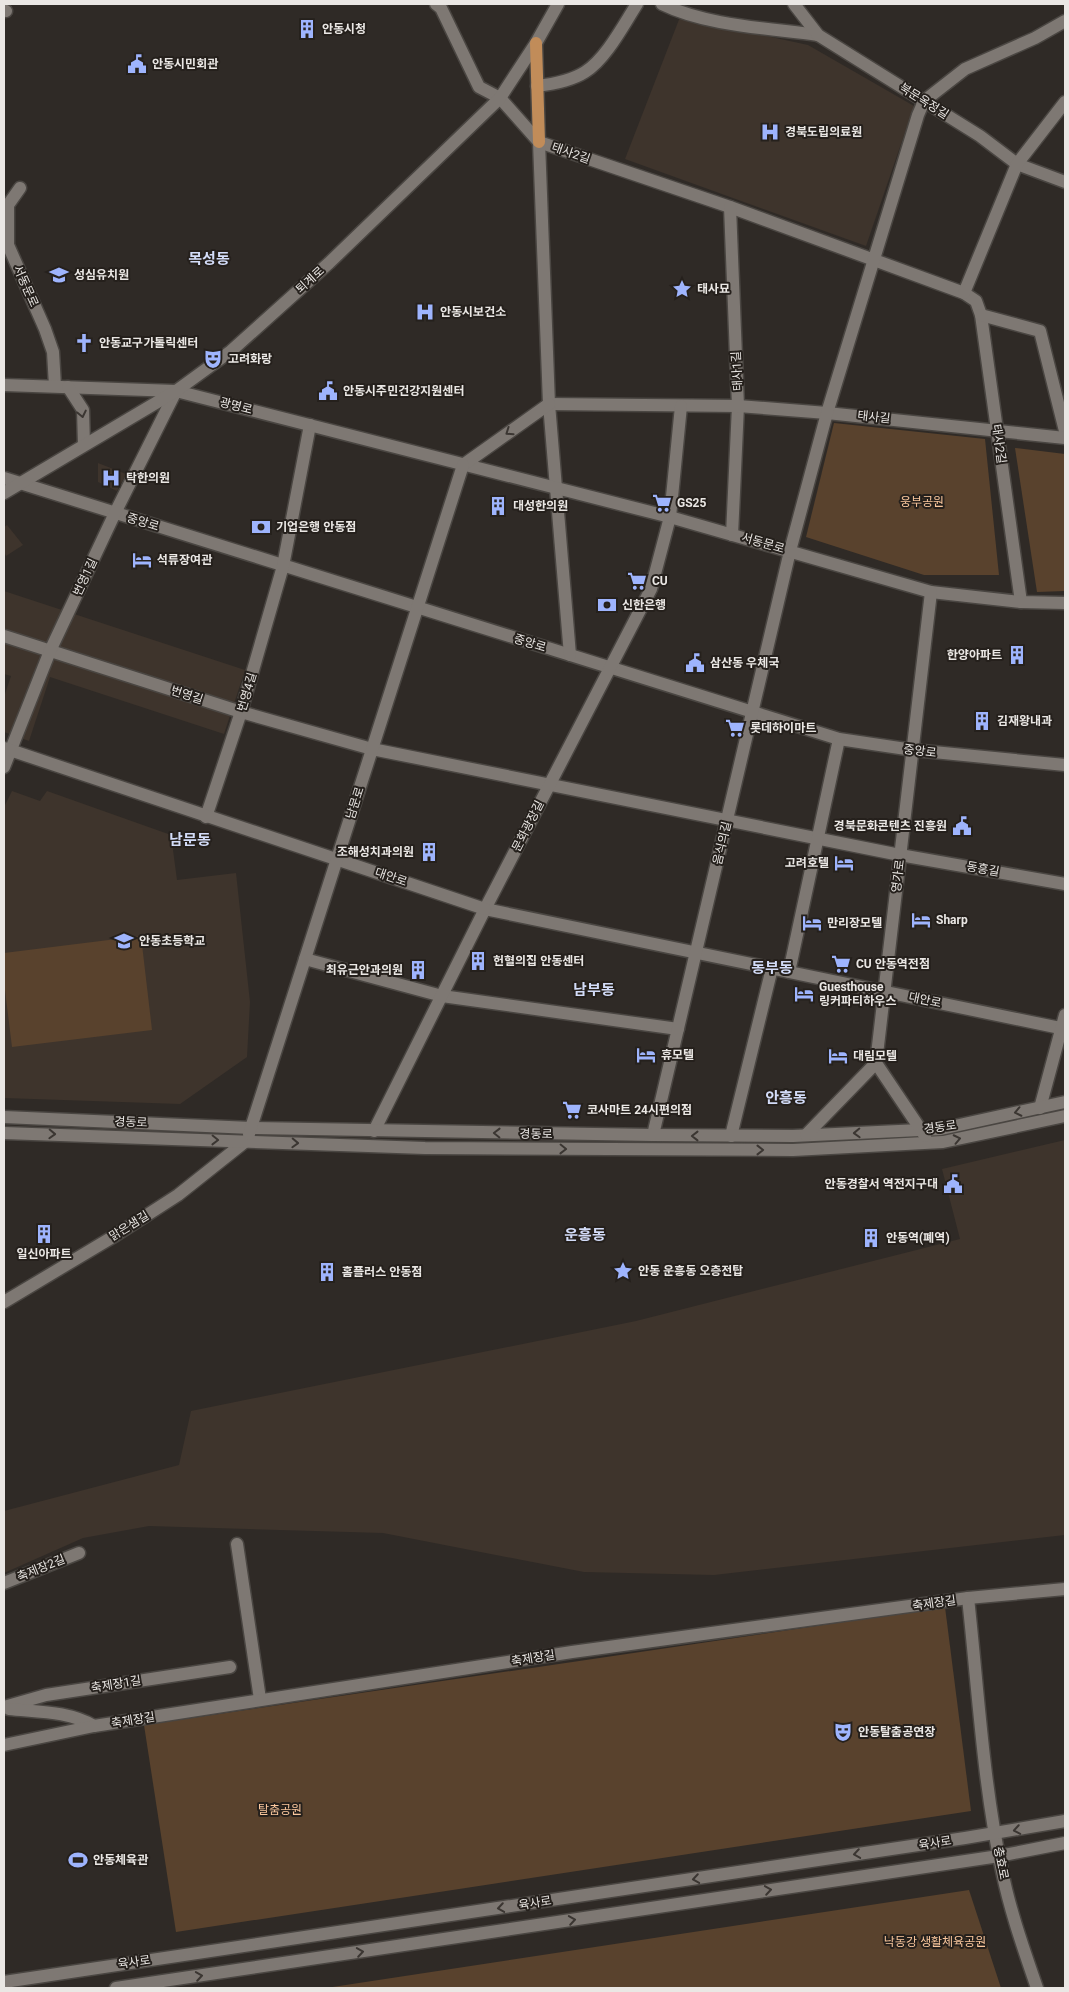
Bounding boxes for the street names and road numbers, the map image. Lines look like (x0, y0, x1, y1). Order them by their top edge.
street label: 북문옥정길 (897, 80, 951, 122)
street label: 태사2길 (550, 140, 592, 166)
street label: 서동문로 (11, 263, 41, 309)
street label: 퇴계로 (293, 264, 327, 296)
street label: 태사1길 (729, 351, 745, 391)
street label: 광명로 (218, 395, 254, 417)
street label: 태사길 (857, 408, 891, 426)
street label: 태사2길 (989, 423, 1009, 465)
street label: 중앙로 (125, 510, 161, 534)
street label: 서동문로 (740, 530, 786, 556)
street label: 번영1길 (70, 556, 100, 598)
street label: 중앙로 (512, 631, 548, 655)
street label: 번영4길 (235, 671, 259, 713)
street label: 번영길 (169, 683, 205, 707)
street label: 중앙로 (903, 742, 937, 760)
street label: 남문로 (343, 785, 367, 821)
street label: 문화광장길 (509, 798, 547, 854)
street label: 음식의길 (710, 820, 734, 866)
street label: 영가로 (889, 859, 907, 893)
street label: 동흥길 (965, 859, 1001, 879)
street label: 대안로 (373, 865, 409, 889)
street label: 대안로 (907, 990, 943, 1010)
street label: 경동로 (114, 1114, 148, 1130)
street label: 경동로 (923, 1118, 957, 1136)
street label: 경동로 (519, 1127, 553, 1141)
street label: 맑은샘길 (107, 1208, 151, 1244)
street label: 축제장2길 (15, 1552, 67, 1584)
street label: 축제장길 (911, 1593, 957, 1613)
street label: 축제장길 (510, 1648, 556, 1668)
street label: 축제장1길 (90, 1673, 142, 1695)
street label: 축제장길 (110, 1710, 156, 1730)
street label: 육사로 (918, 1833, 952, 1853)
street label: 충효로 (991, 1845, 1011, 1881)
street label: 육사로 (518, 1893, 552, 1913)
street label: 육사로 (117, 1953, 151, 1971)

